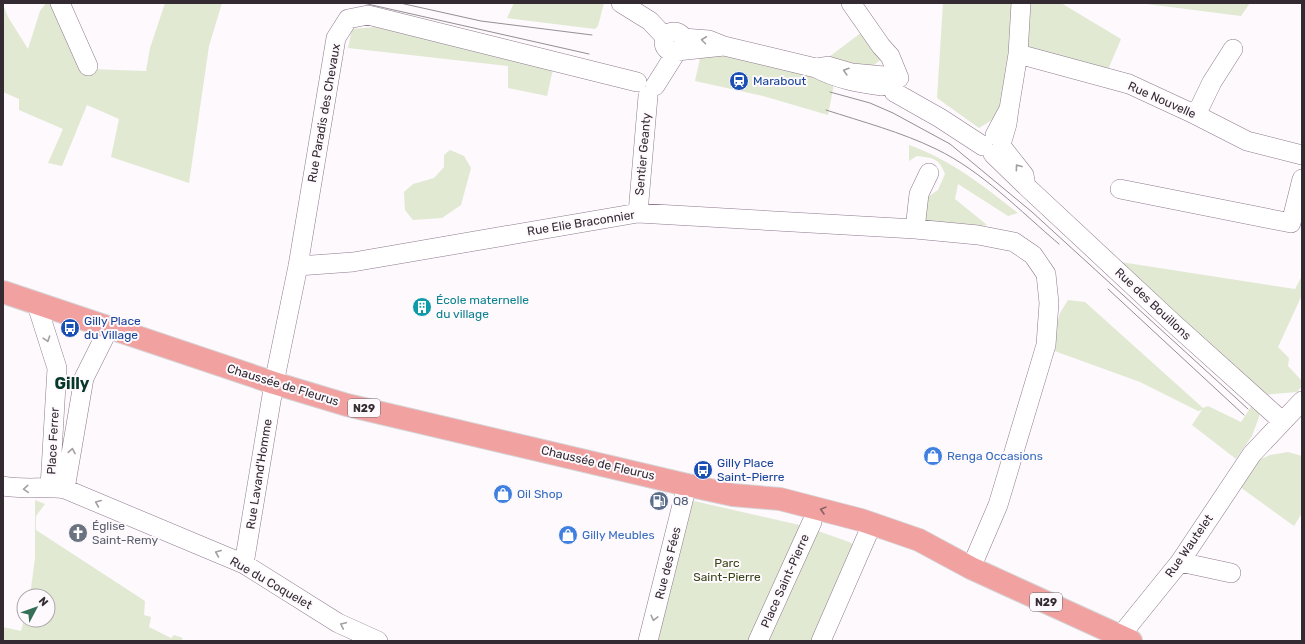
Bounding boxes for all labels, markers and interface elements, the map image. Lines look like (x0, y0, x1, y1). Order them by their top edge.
one-way arrow (701, 36, 707, 45)
street label: Rue Paradis des Chevaux (305, 42, 343, 183)
one-way arrow (842, 67, 849, 76)
station icon: Marabout (728, 70, 750, 92)
place label: Marabout (753, 74, 806, 88)
street label: Rue Nouvelle (1126, 79, 1198, 121)
street label: Sentier Geanty (632, 112, 654, 196)
one-way arrow (1016, 164, 1023, 171)
street label: Rue Elie Braconnier (526, 208, 636, 238)
street label: Rue des Bouillons (1112, 265, 1194, 343)
place label: École maternelle du village (436, 293, 529, 321)
building icon: École maternelle du village (411, 296, 433, 318)
place label: Gilly Place du Village (84, 314, 141, 342)
bus stop icon: Gilly Place du Village (59, 317, 81, 339)
one-way arrow (43, 335, 51, 342)
street label: Chaussée de Fleurus (225, 361, 341, 409)
district label: Gilly (55, 374, 90, 393)
road number: N29 (348, 399, 380, 417)
street label: Place Ferrer (44, 407, 62, 475)
street label: Rue Lavand'Homme (243, 418, 275, 530)
street label: Chaussée de Fleurus (540, 443, 656, 483)
shop icon: Renga Occasions (922, 445, 944, 467)
one-way arrow (67, 448, 76, 454)
place label: Renga Occasions (947, 449, 1043, 463)
place label: Gilly Place Saint-Pierre (717, 456, 785, 484)
bus stop icon: Gilly Place Saint-Pierre (692, 459, 714, 481)
shop icon: Oil Shop (492, 483, 514, 505)
one-way arrow (23, 484, 29, 493)
place label: Oil Shop (517, 487, 563, 501)
fuel station icon: Q8 (648, 490, 670, 512)
place label: Q8 (673, 494, 689, 508)
one-way arrow (95, 500, 103, 508)
one-way arrow (820, 506, 827, 515)
street label: Rue Wautelet (1162, 512, 1216, 580)
place label: Église Saint-Remy (92, 519, 158, 547)
church icon: Église Saint-Remy (67, 522, 89, 544)
shop icon: Gilly Meubles (557, 524, 579, 546)
street label: Rue des Fées (652, 525, 684, 601)
place label: Gilly Meubles (582, 528, 655, 542)
street label: Place Saint-Pierre (758, 532, 812, 630)
one-way arrow (215, 550, 222, 558)
street label: Rue du Coquelet (228, 554, 315, 612)
park label: Parc Saint-Pierre (693, 556, 761, 584)
north arrow (16, 588, 56, 628)
road number: N29 (1030, 593, 1062, 611)
text: N (36, 595, 51, 609)
one-way arrow (650, 614, 659, 621)
one-way arrow (339, 622, 347, 630)

